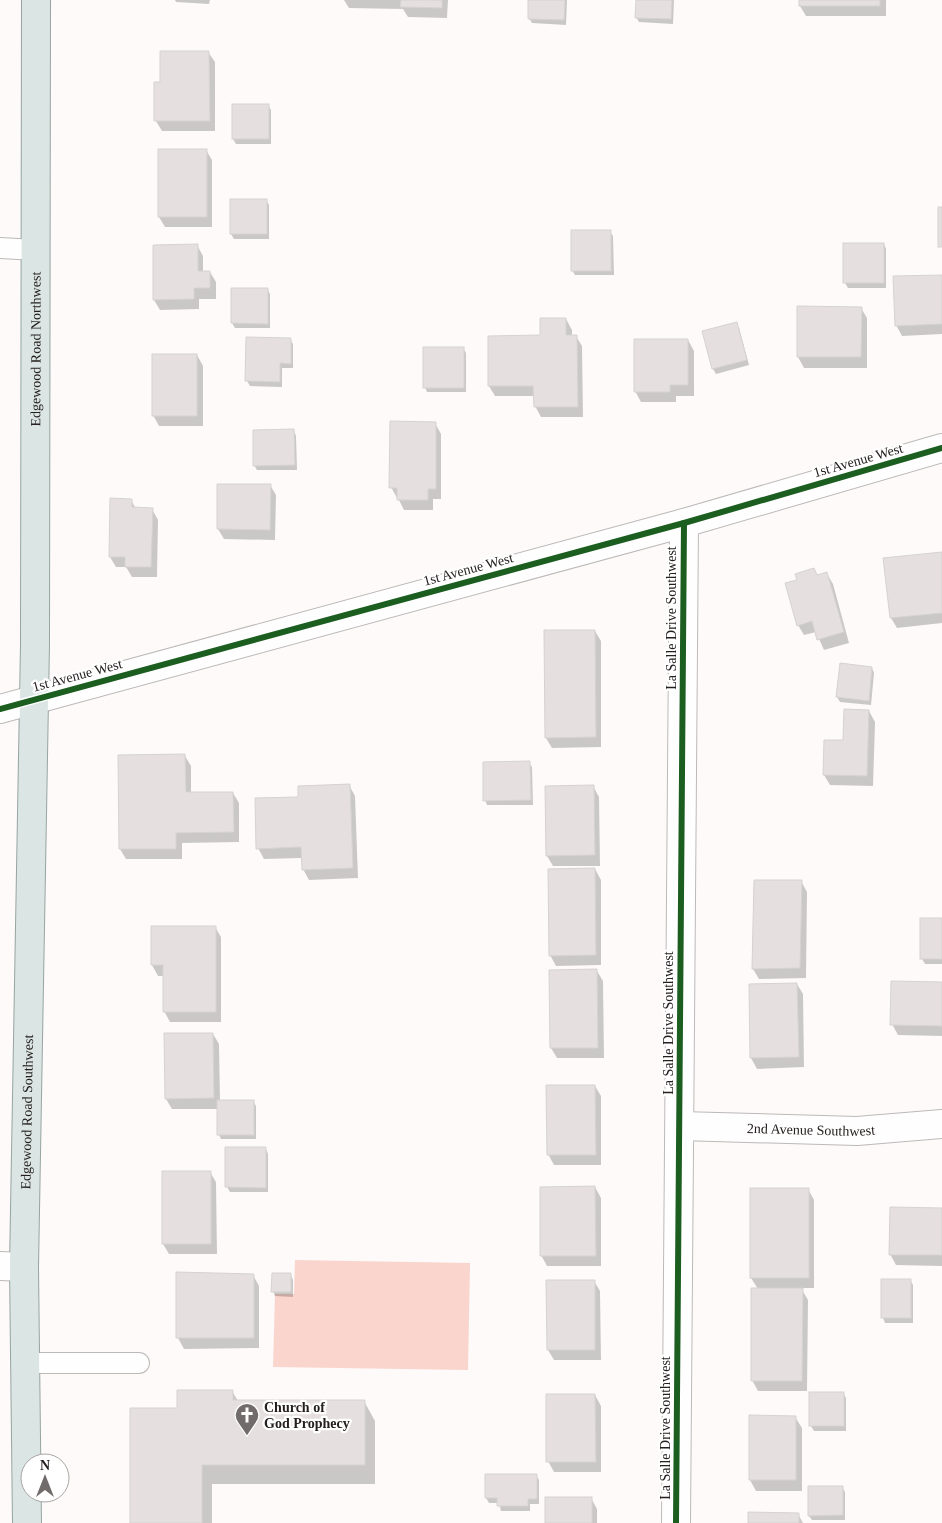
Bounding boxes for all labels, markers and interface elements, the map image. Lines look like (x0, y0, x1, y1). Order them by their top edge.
street label: Edgewood Road Northwest (28, 272, 44, 427)
street label: 1st Avenue West (812, 441, 905, 480)
street label: La Salle Drive Southwest (664, 546, 679, 690)
street label: 1st Avenue West (422, 550, 515, 589)
street label: 1st Avenue West (31, 656, 124, 695)
street label: La Salle Drive Southwest (661, 951, 676, 1095)
street label: Edgewood Road Southwest (18, 1034, 36, 1190)
street label: 2nd Avenue Southwest (747, 1121, 876, 1139)
street label: La Salle Drive Southwest (658, 1356, 673, 1500)
place label: Church of God Prophecy (264, 1400, 350, 1431)
church icon: Church of God Prophecy (234, 1402, 260, 1436)
north arrow (20, 1453, 70, 1503)
text: N (40, 1458, 50, 1473)

